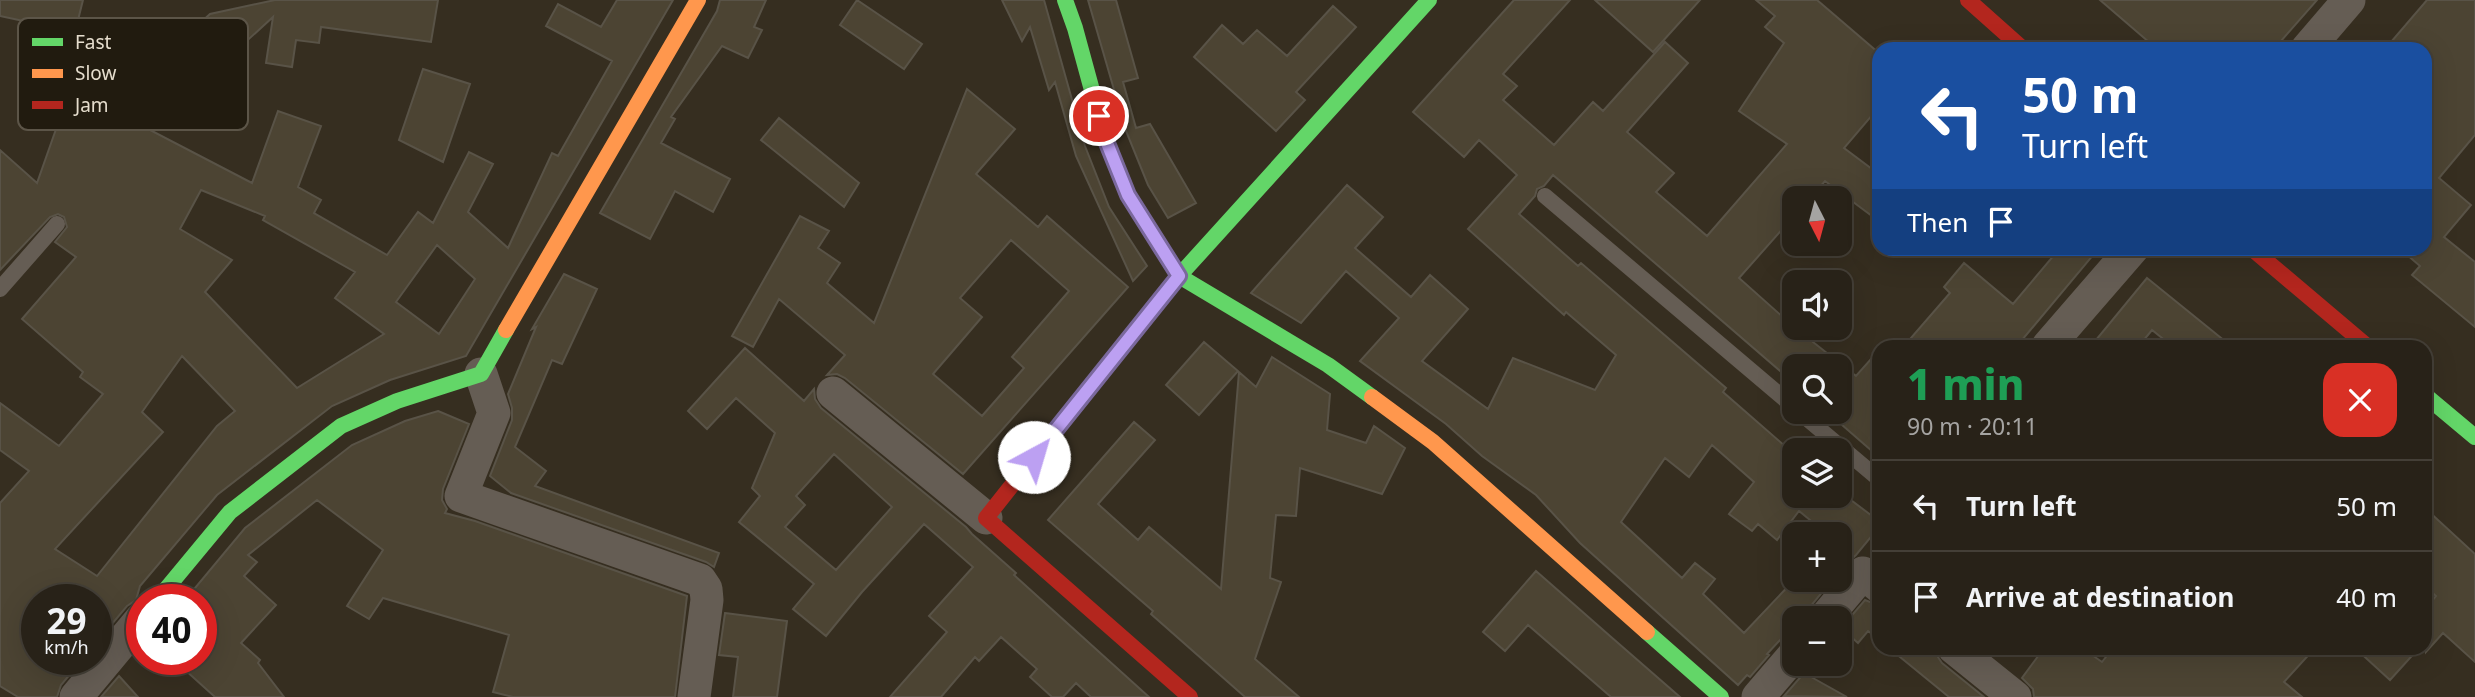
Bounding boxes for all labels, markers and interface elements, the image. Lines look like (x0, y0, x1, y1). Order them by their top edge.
legend (18, 18, 248, 130)
text: Fast (75, 29, 112, 55)
text: Slow (75, 60, 116, 86)
text: 50 m (2022, 61, 2139, 127)
icon: left (1907, 70, 1998, 161)
pin (1069, 86, 1129, 146)
text: Jam (73, 92, 109, 118)
icon: arrive (1080, 97, 1118, 135)
text: Turn left (2022, 124, 2148, 167)
north arrow (1782, 186, 1852, 256)
map controls (1782, 186, 1852, 676)
icon: arrive (1982, 203, 2020, 241)
text: Then (1907, 204, 1968, 240)
button: sound (1782, 270, 1852, 340)
button: search (1782, 354, 1852, 424)
text: 1 min (1907, 355, 2024, 412)
button: close (2323, 363, 2397, 437)
text: 90 m · 20:11 (1907, 410, 2038, 442)
position arrow (997, 420, 1071, 494)
button: layers (1782, 438, 1852, 508)
icon: left (1907, 487, 1945, 525)
text: Turn left (1966, 488, 2077, 524)
text: 50 m (2336, 488, 2397, 524)
button: + (1782, 522, 1852, 592)
icon: arrive (1907, 578, 1945, 616)
text: Arrive at destination (1966, 579, 2235, 615)
text: 40 m (2336, 579, 2397, 615)
speed limit sign: 40 (126, 584, 217, 675)
text: 29 (46, 597, 87, 644)
button: − (1782, 606, 1852, 676)
text: km/h (44, 635, 89, 659)

